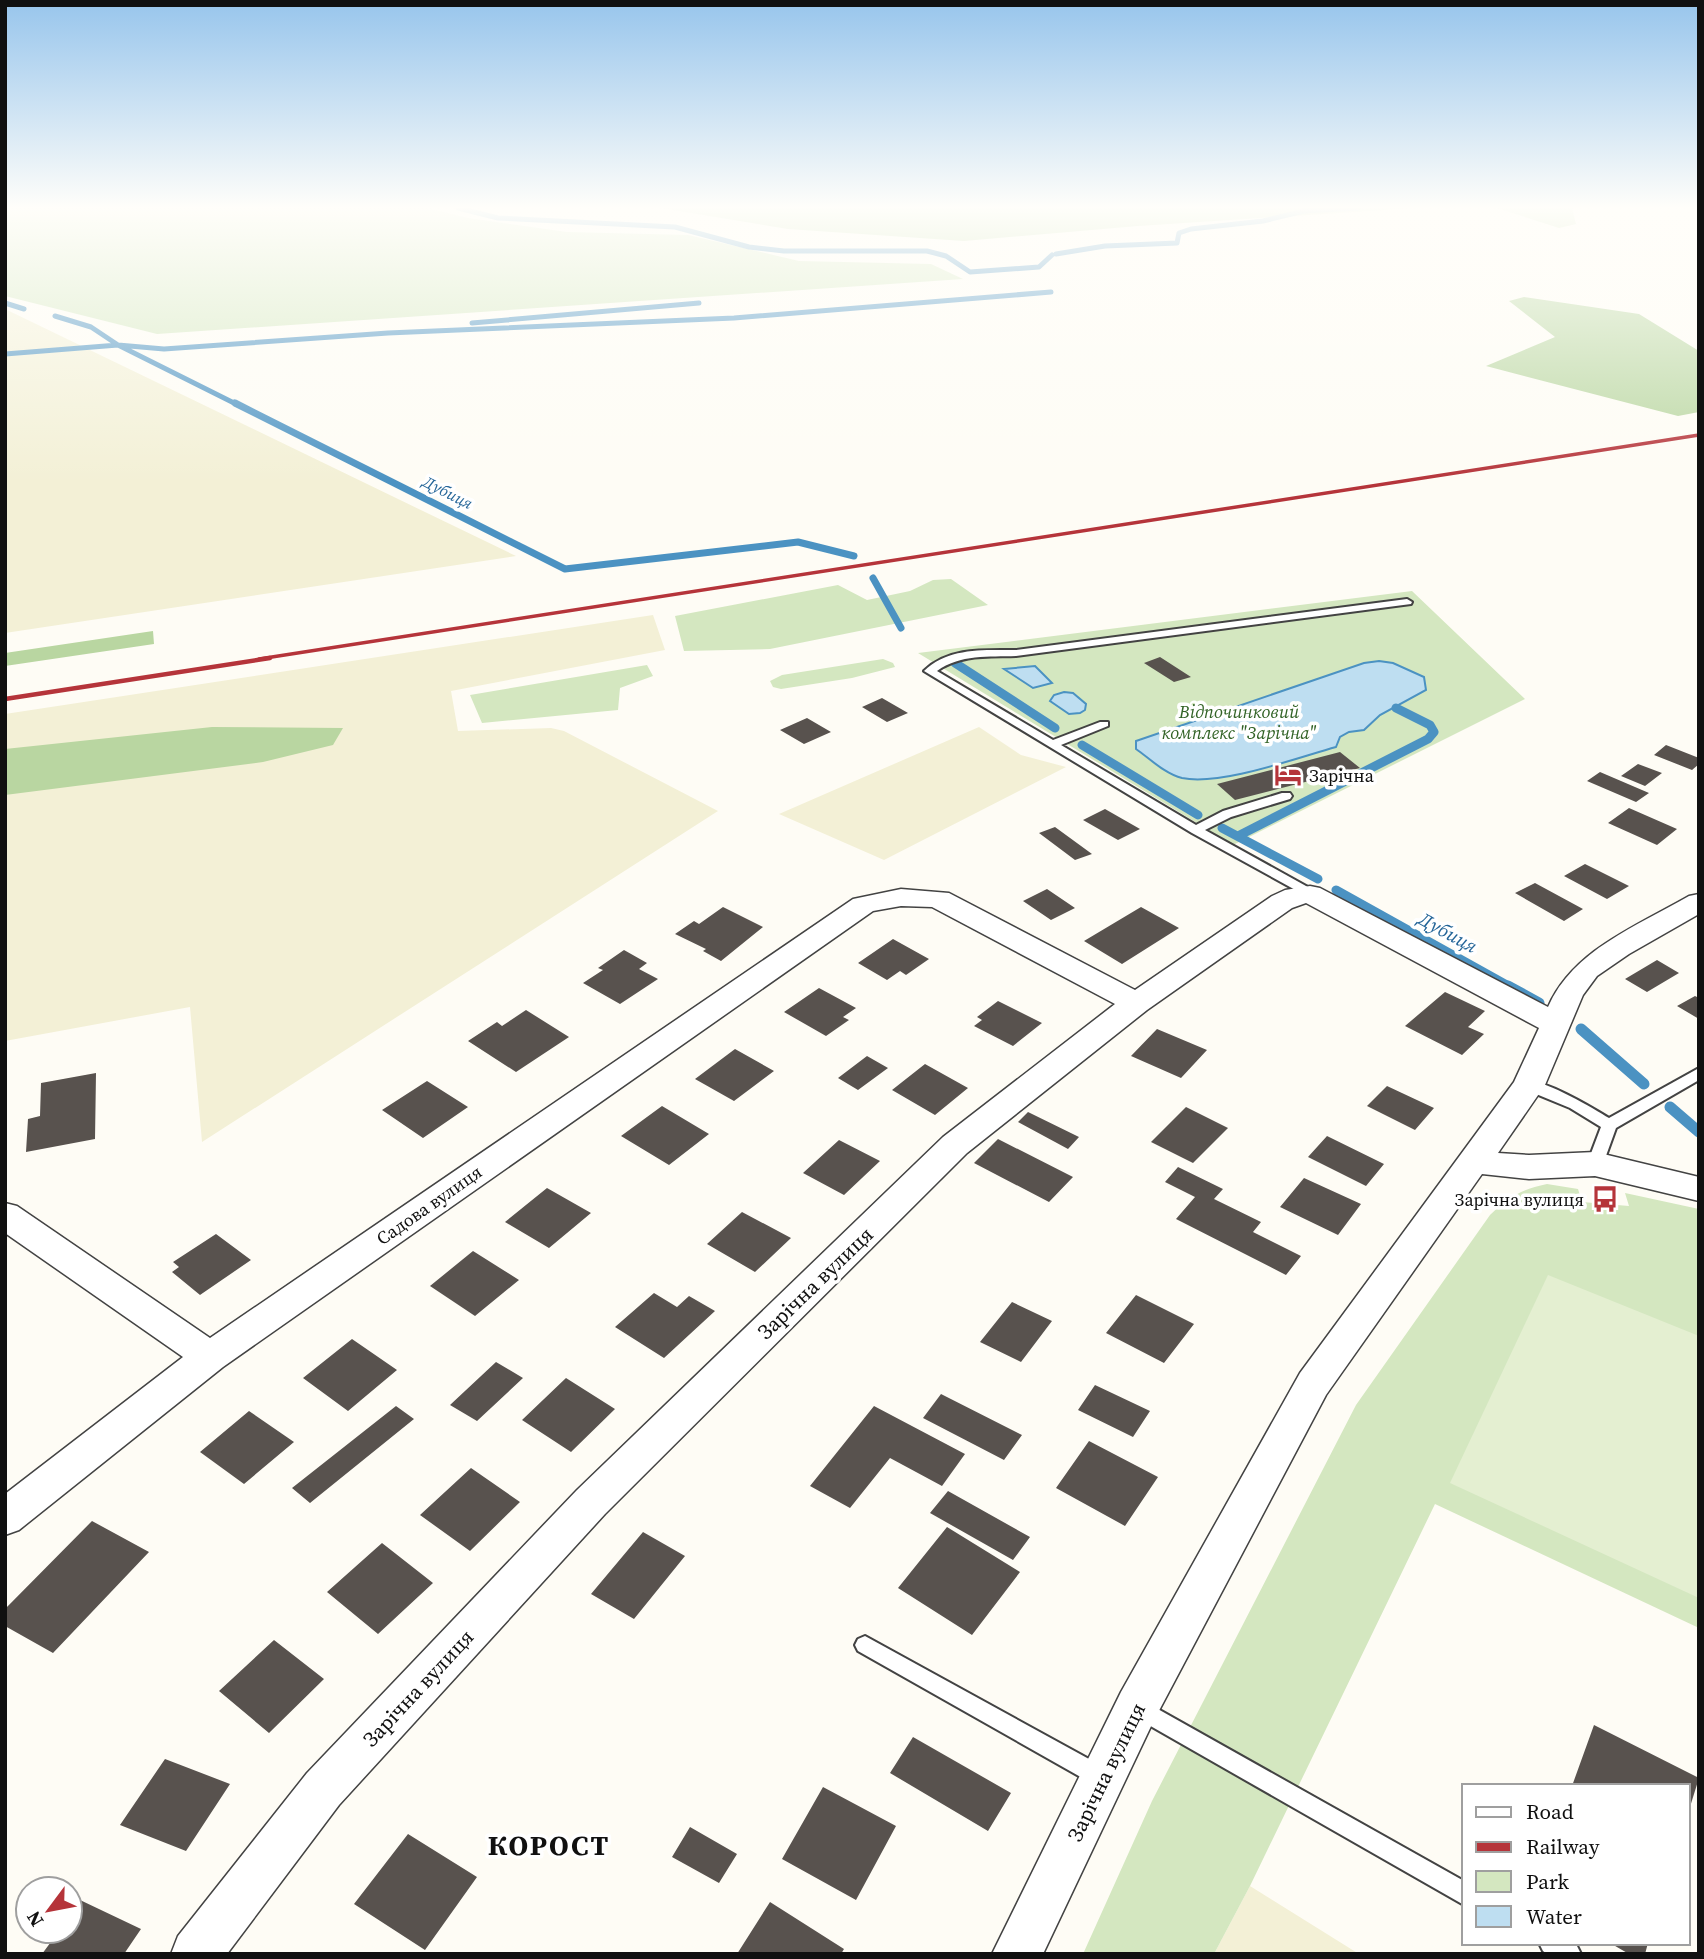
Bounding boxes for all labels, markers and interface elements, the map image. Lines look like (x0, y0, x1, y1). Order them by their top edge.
water label: Дубиця (417, 469, 477, 514)
park label: Відпочинковий комплекс "Зарічна" (1162, 699, 1317, 745)
hotel icon: Зарічна (1273, 760, 1303, 790)
place label: Зарічна (1309, 763, 1375, 788)
water label: Дубиця (1412, 904, 1482, 959)
street label: Садова вулиця (371, 1159, 487, 1251)
bus stop icon: Зарічна вулиця (1590, 1184, 1620, 1214)
place label: Зарічна вулиця (1455, 1187, 1584, 1212)
street label: Зарічна вулиця (751, 1220, 879, 1346)
street label: Зарічна вулиця (356, 1623, 480, 1753)
street label: Зарічна вулиця (1060, 1698, 1152, 1846)
legend (1462, 1784, 1690, 1945)
text: Road (1526, 1797, 1574, 1826)
district label: КОРОСТ (488, 1826, 610, 1864)
text: Railway (1526, 1832, 1600, 1861)
text: Park (1526, 1867, 1570, 1896)
north arrow (14, 1875, 84, 1945)
text: Water (1526, 1902, 1582, 1931)
text: N (20, 1906, 49, 1932)

